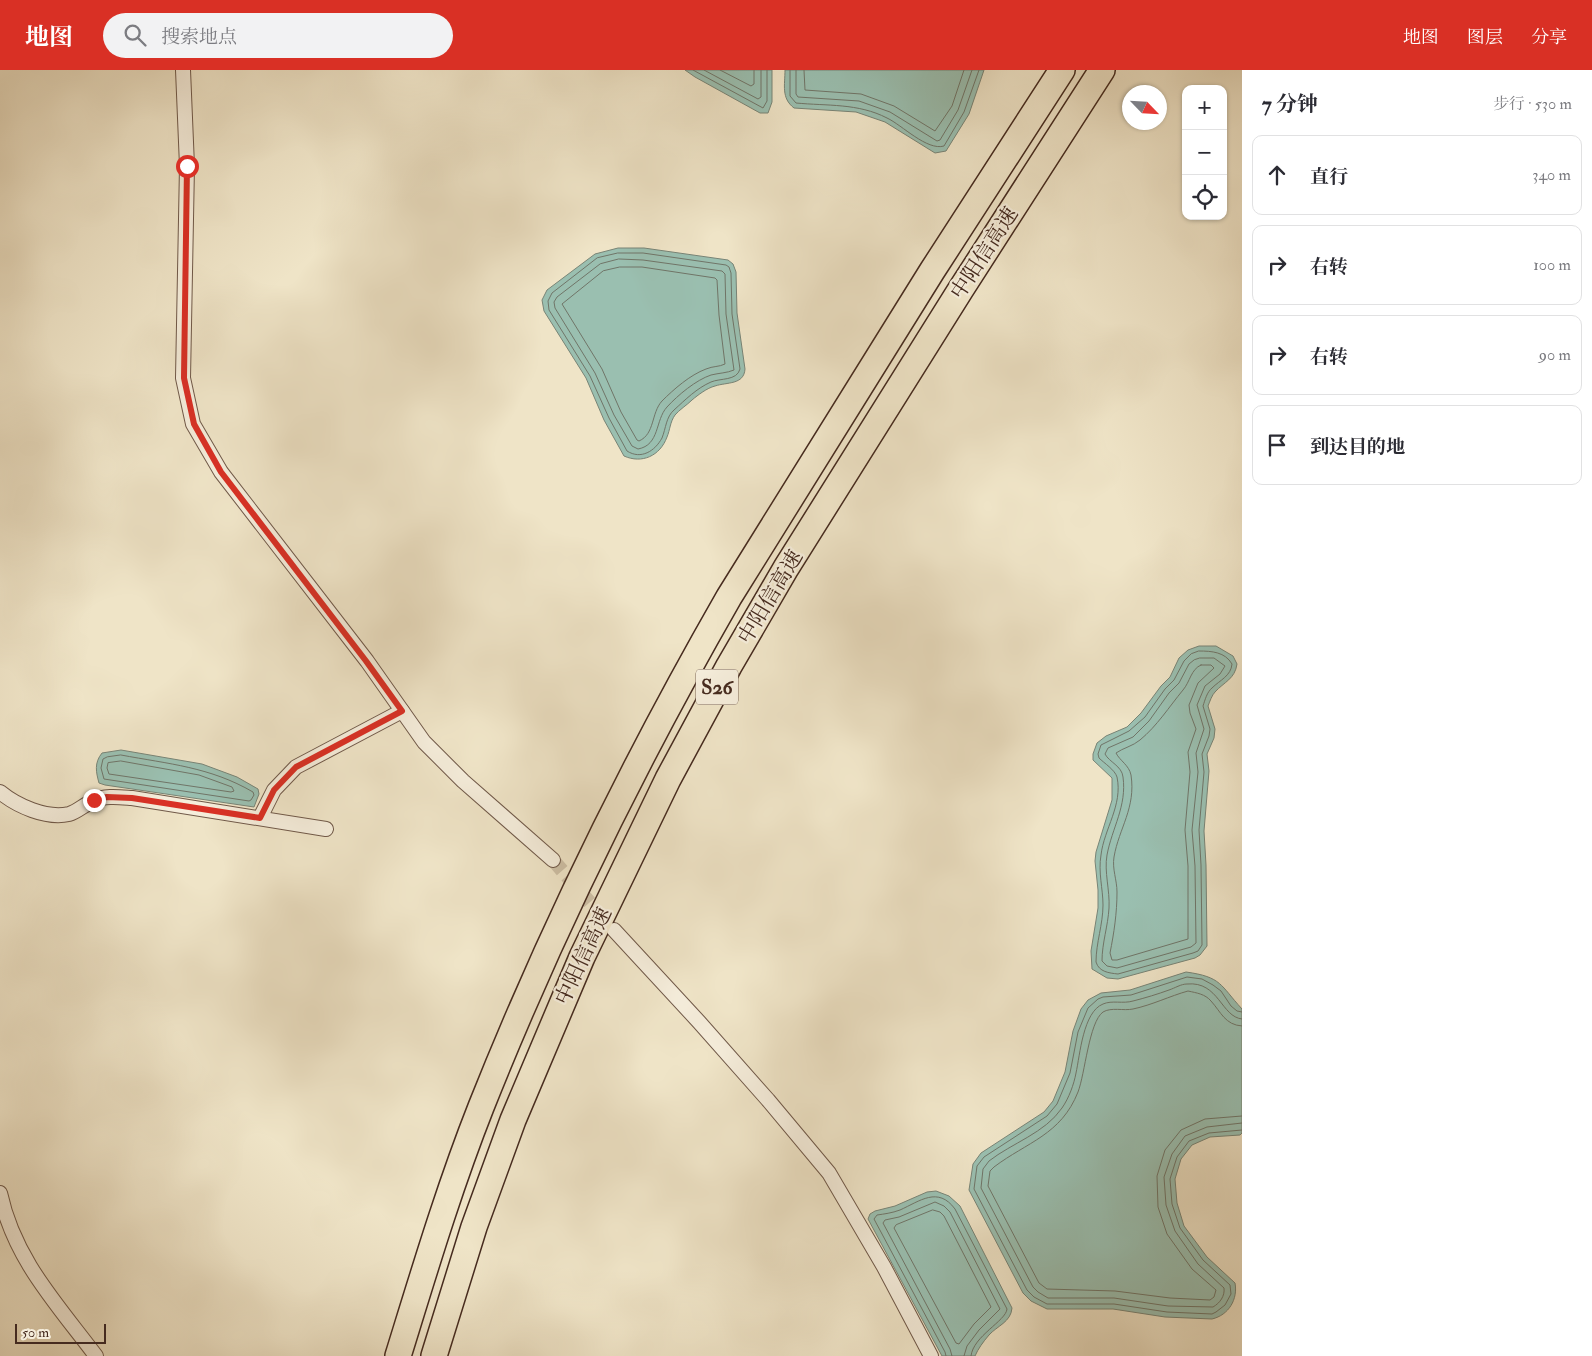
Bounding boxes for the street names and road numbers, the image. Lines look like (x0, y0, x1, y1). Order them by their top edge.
street label: 中阳信高速 (945, 202, 1024, 305)
street label: 中阳信高速 (732, 545, 809, 649)
road number: S26 (696, 670, 738, 704)
street label: 中阳信高速 (549, 903, 618, 1009)

